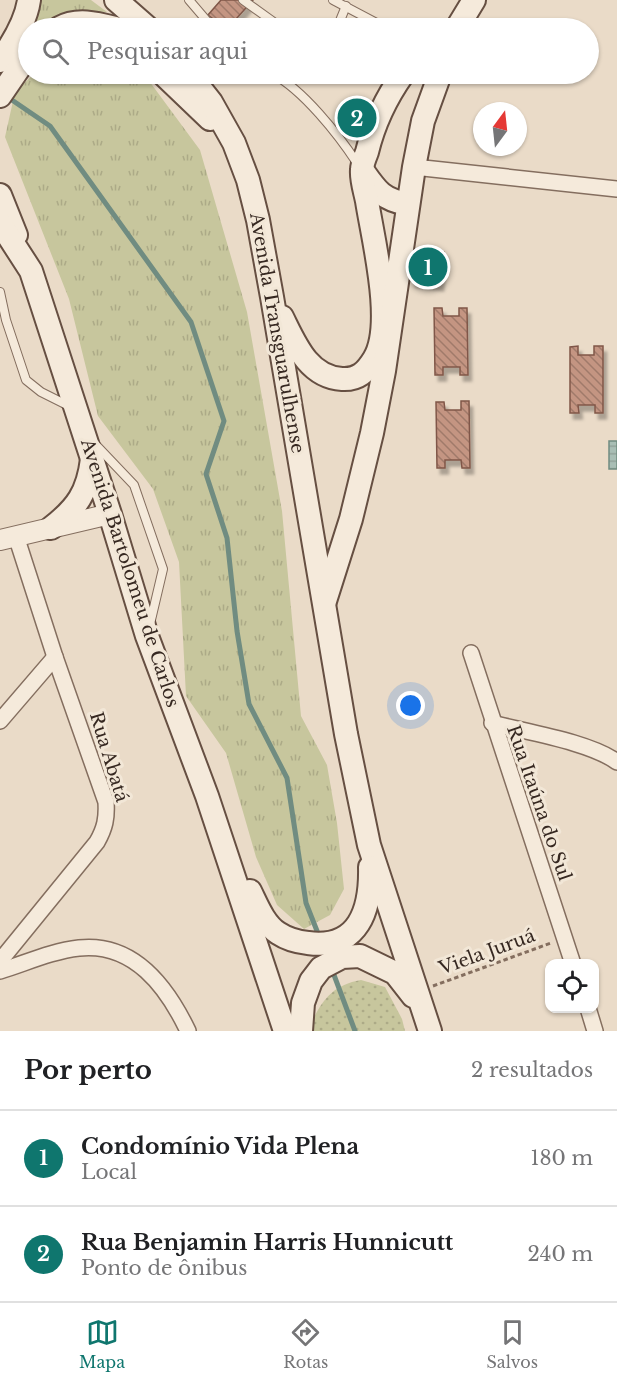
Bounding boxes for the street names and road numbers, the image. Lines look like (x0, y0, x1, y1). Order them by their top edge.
street label: Avenida Transguarulhense (245, 210, 309, 455)
street label: Avenida Bartolomeu de Carlos (76, 435, 184, 710)
street label: Rua Abatá (85, 709, 133, 805)
street label: Rua Itaúna do Sul (502, 722, 576, 884)
street label: Viela Juruá (435, 924, 538, 980)

